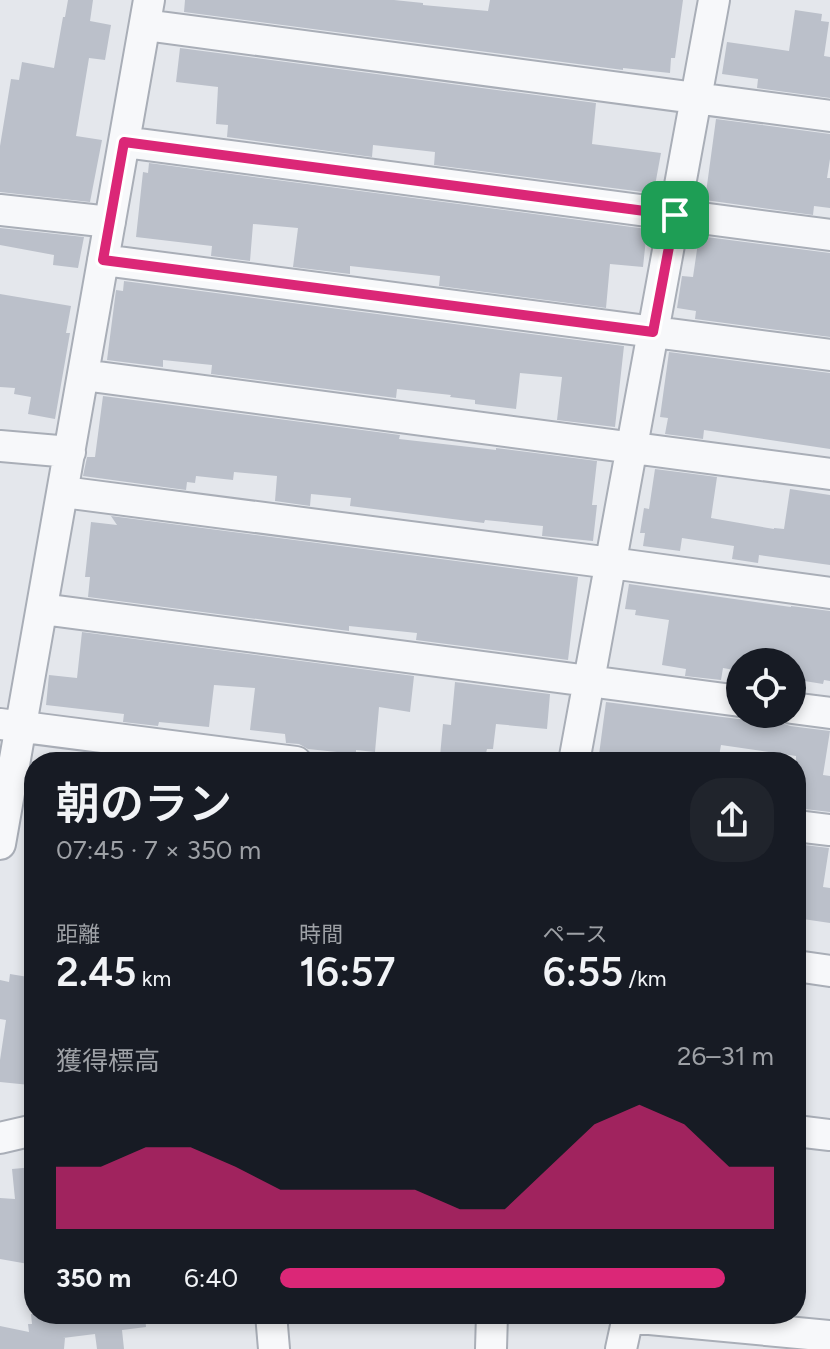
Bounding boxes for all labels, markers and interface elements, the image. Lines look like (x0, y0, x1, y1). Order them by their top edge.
pin (641, 181, 709, 249)
icon: arrive (653, 193, 697, 237)
map controls (726, 648, 806, 728)
button: locate (726, 648, 806, 728)
text: 朝のラン (56, 777, 232, 830)
button: share (690, 778, 774, 862)
text: 07:45 · 7 × 350 m (56, 834, 261, 866)
text: 距離 (56, 921, 100, 948)
text: 時間 (299, 921, 343, 948)
text: ペース (543, 921, 608, 948)
text: 2.45 (56, 948, 136, 996)
text: 16:57 (299, 948, 395, 996)
text: 6:55 (543, 948, 623, 996)
text: km (136, 965, 171, 992)
text: /km (623, 965, 667, 992)
text: 26–31 m (677, 1040, 774, 1072)
text: 獲得標高 (56, 1045, 160, 1077)
text: 350 m (56, 1262, 131, 1294)
text: 6:40 (184, 1262, 238, 1294)

